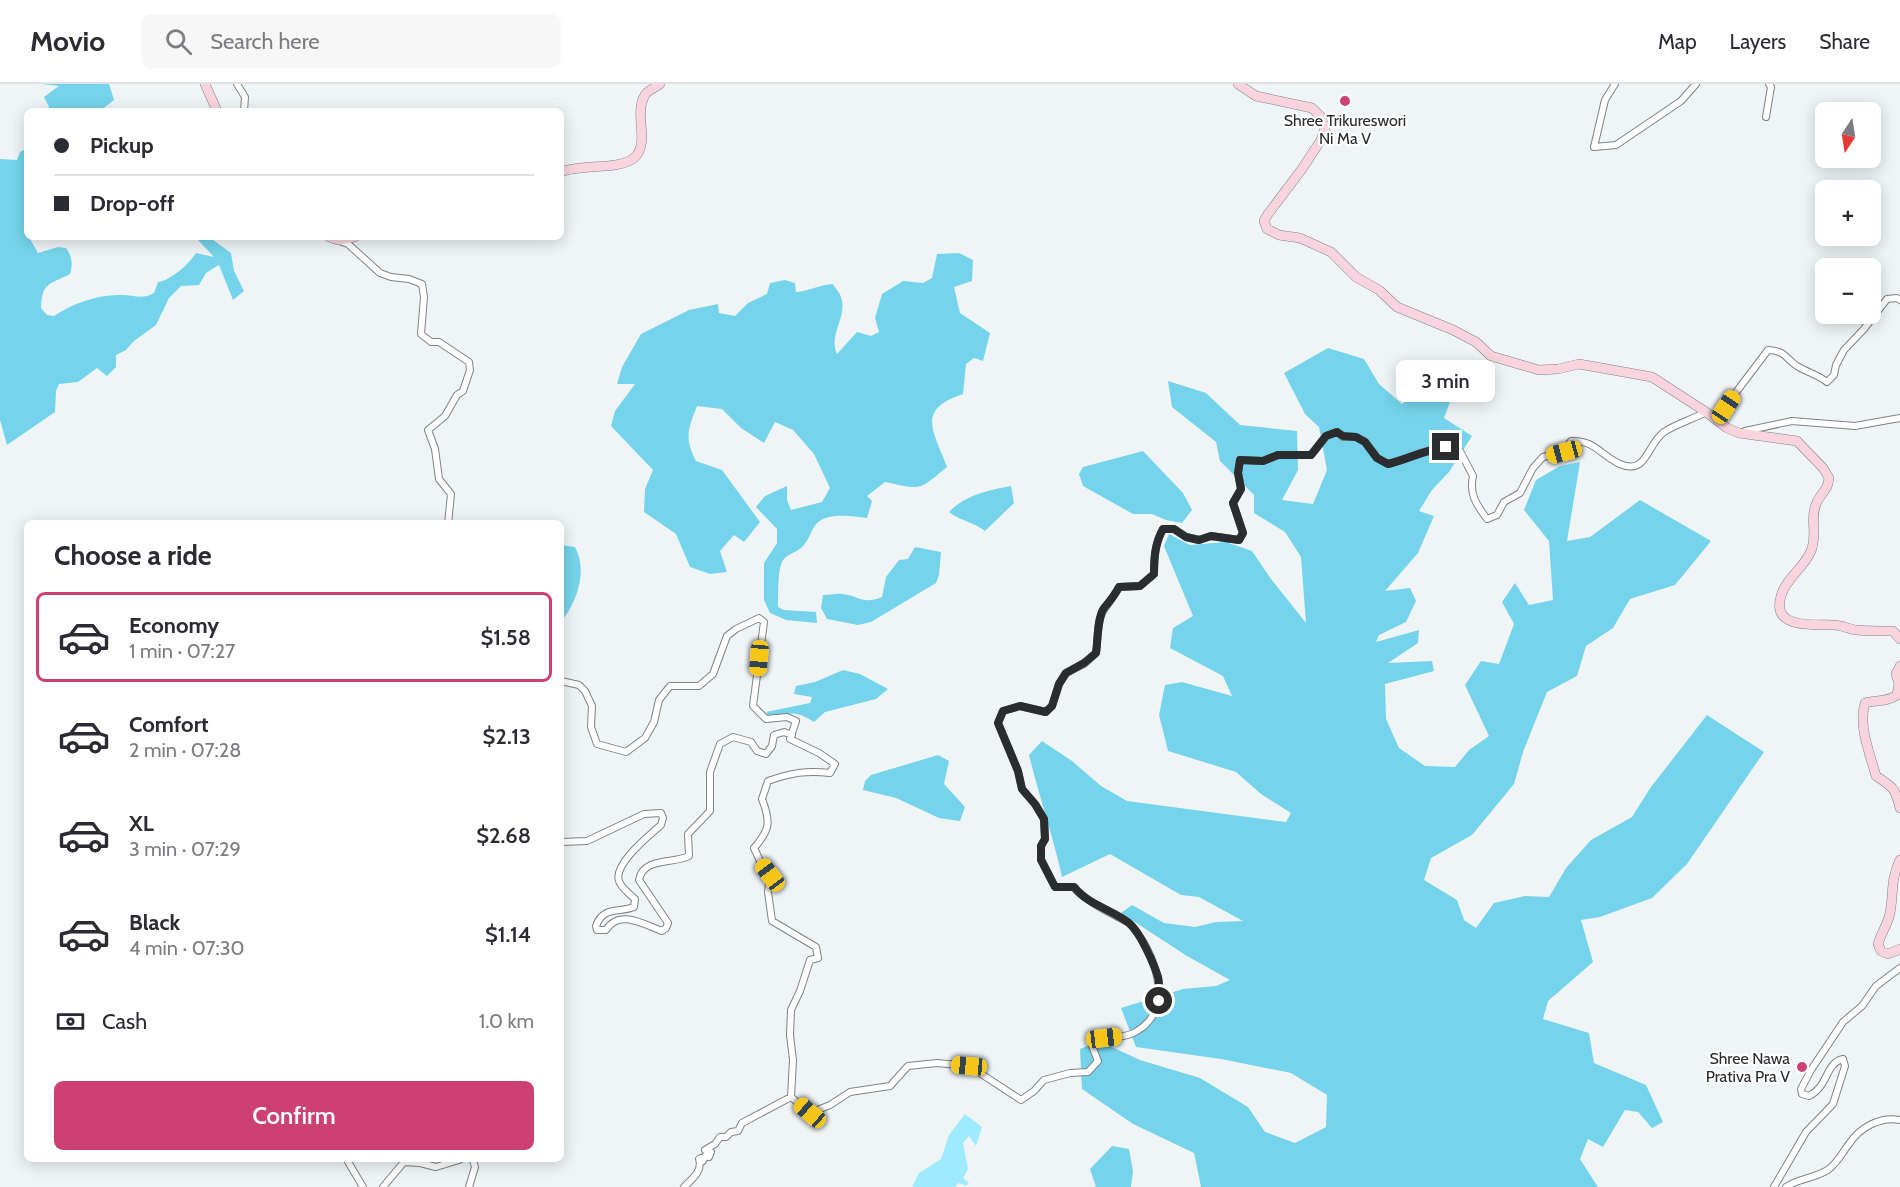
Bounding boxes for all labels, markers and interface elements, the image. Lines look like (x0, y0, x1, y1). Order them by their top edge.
search box (141, 14, 561, 68)
text: Movio (30, 24, 105, 58)
icon: search (162, 25, 195, 58)
text: Search here (210, 28, 320, 55)
text: Map (1658, 29, 1697, 54)
text: Layers (1730, 29, 1786, 54)
text: Share (1819, 29, 1870, 54)
marker: Shree Trikureswori Ni Ma V (1338, 94, 1352, 108)
north arrow (1815, 102, 1881, 168)
map controls (1815, 102, 1881, 324)
place label: Shree Trikureswori Ni Ma V (1284, 111, 1406, 148)
text: Pickup (90, 132, 154, 159)
button: + (1815, 180, 1881, 246)
text: Drop-off (90, 190, 174, 217)
button: − (1815, 258, 1881, 324)
callout: 3 min (1396, 360, 1496, 402)
text: 3 min (1421, 369, 1470, 393)
car (1708, 387, 1744, 427)
route end (1432, 433, 1459, 460)
car (1544, 439, 1584, 465)
text: Choose a ride (54, 539, 212, 572)
icon: car (57, 610, 111, 664)
text: Economy (129, 612, 219, 639)
text: $1.58 (481, 624, 531, 651)
text: 1 min · 07:27 (129, 639, 235, 663)
car (748, 639, 770, 677)
icon: car (57, 709, 111, 763)
text: Comfort (129, 711, 208, 738)
text: $2.13 (483, 723, 531, 750)
text: 2 min · 07:28 (129, 738, 241, 762)
icon: car (57, 808, 111, 862)
text: XL (129, 810, 154, 837)
text: $2.68 (476, 822, 531, 849)
text: 3 min · 07:29 (129, 837, 241, 861)
car (752, 855, 788, 895)
icon: car (57, 907, 111, 961)
text: Black (129, 909, 180, 936)
text: $1.14 (485, 921, 531, 948)
text: 4 min · 07:30 (129, 936, 245, 960)
route start (1145, 987, 1172, 1014)
icon: cash (54, 1005, 87, 1038)
text: Cash (102, 1008, 147, 1035)
text: 1.0 km (479, 1009, 534, 1033)
car (1085, 1027, 1123, 1049)
place label: Shree Nawa Prativa Pra V (1706, 1049, 1790, 1086)
car (950, 1055, 988, 1077)
marker: Shree Nawa Prativa Pra V (1795, 1060, 1809, 1074)
button: Confirm (54, 1081, 534, 1150)
car (791, 1094, 829, 1132)

